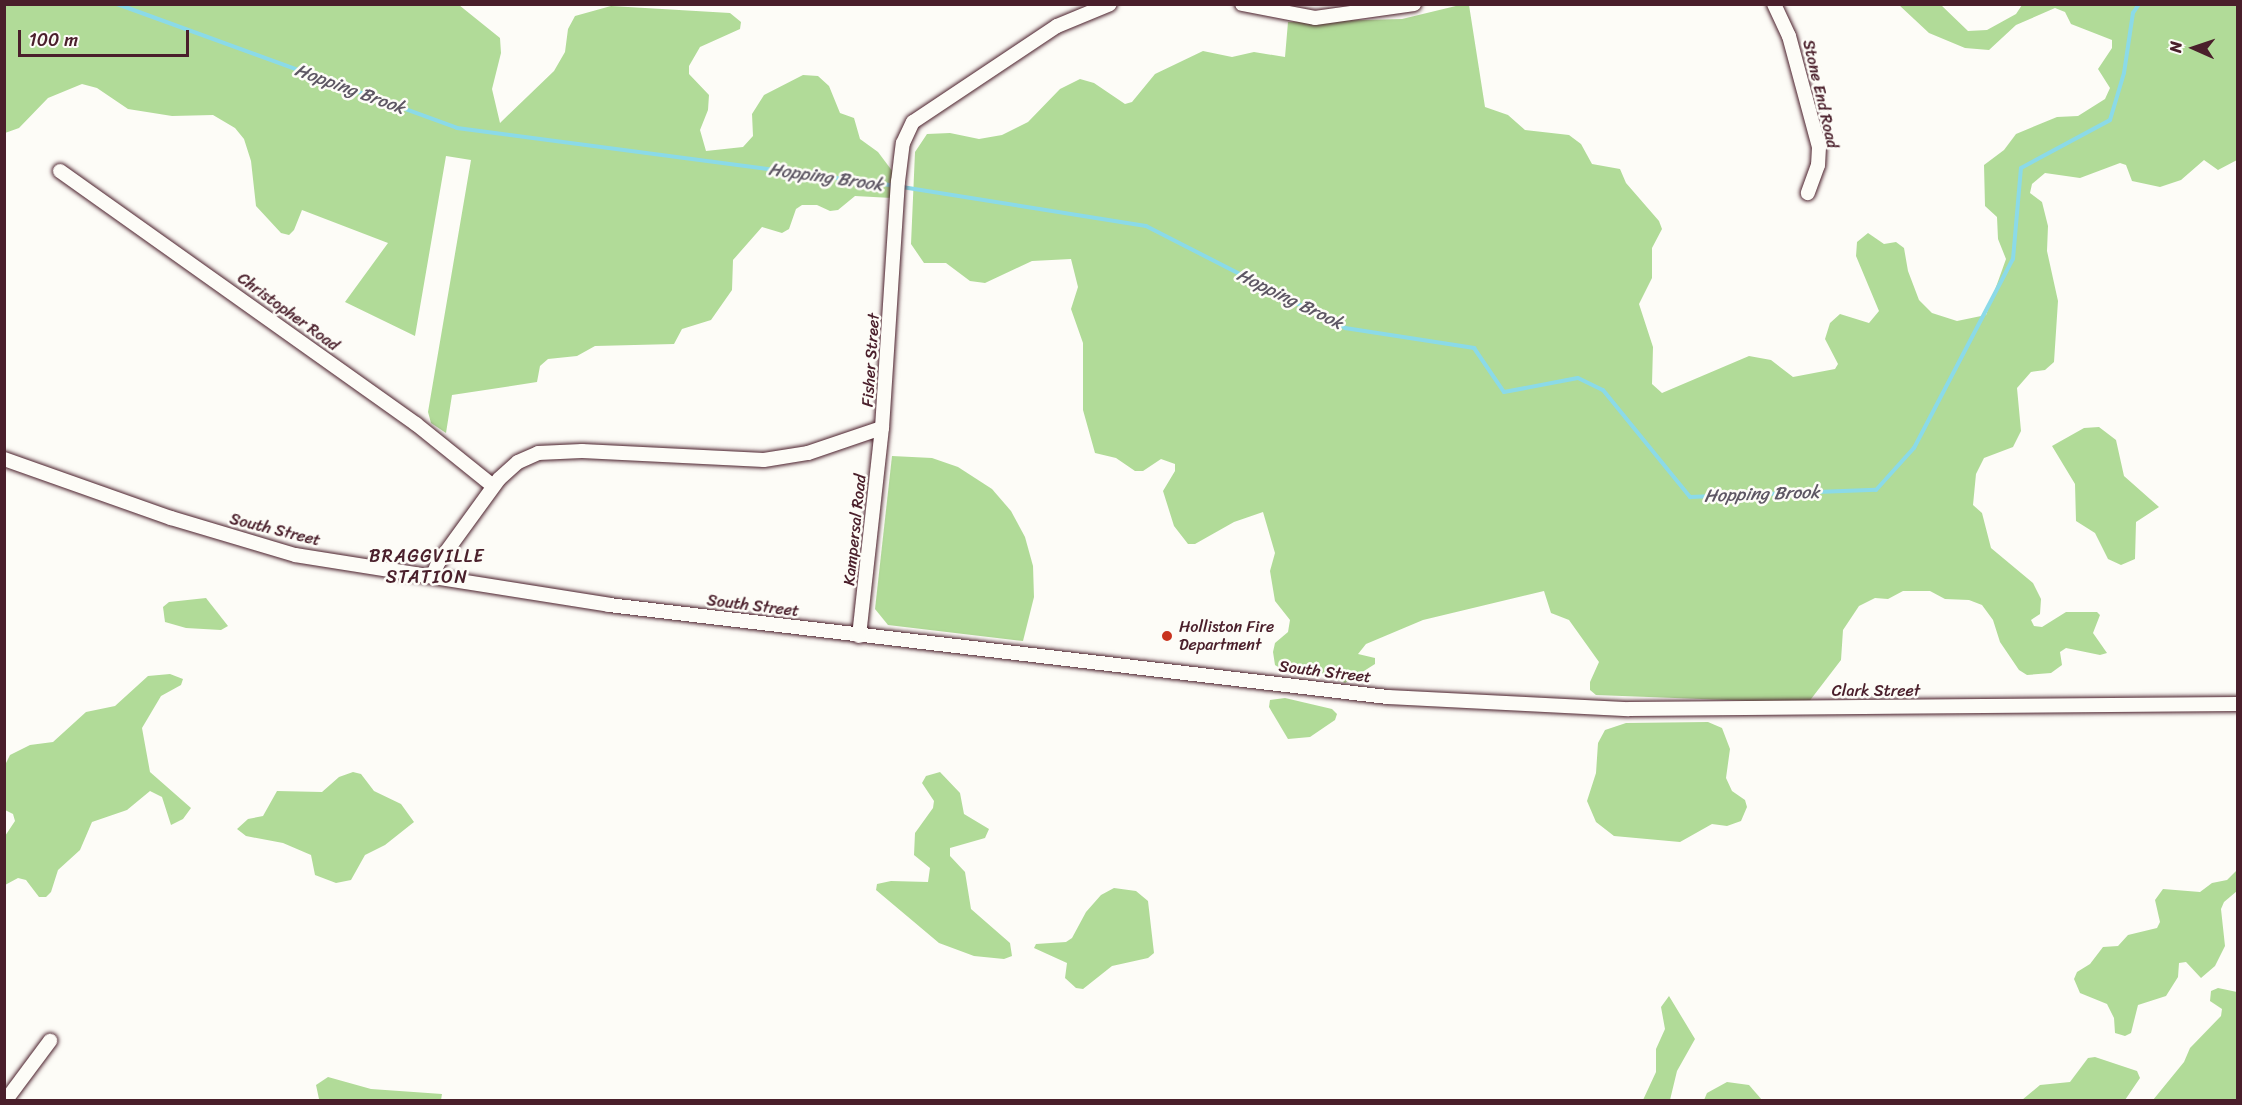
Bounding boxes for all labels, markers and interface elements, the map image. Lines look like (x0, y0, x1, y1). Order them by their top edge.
scale bar (21, 18, 192, 56)
north arrow (2164, 18, 2224, 78)
text: 100 m (29, 24, 78, 56)
street label: Stone End Road (1798, 38, 1842, 150)
text: N (2161, 41, 2190, 53)
water label: Hopping Brook (292, 59, 408, 119)
water label: Hopping Brook (767, 158, 885, 196)
water label: Hopping Brook (1233, 264, 1347, 334)
street label: Christopher Road (234, 269, 342, 355)
street label: Fisher Street (858, 312, 884, 408)
street label: Kampersal Road (840, 473, 870, 587)
water label: Hopping Brook (1704, 481, 1820, 507)
street label: South Street (228, 509, 322, 551)
district label: BRAGGVILLE STATION (370, 546, 484, 588)
street label: South Street (706, 591, 800, 621)
place label: Holliston Fire Department (1179, 617, 1274, 655)
marker: Holliston Fire Department (1160, 629, 1174, 643)
street label: South Street (1278, 657, 1372, 687)
street label: Clark Street (1832, 681, 1920, 701)

